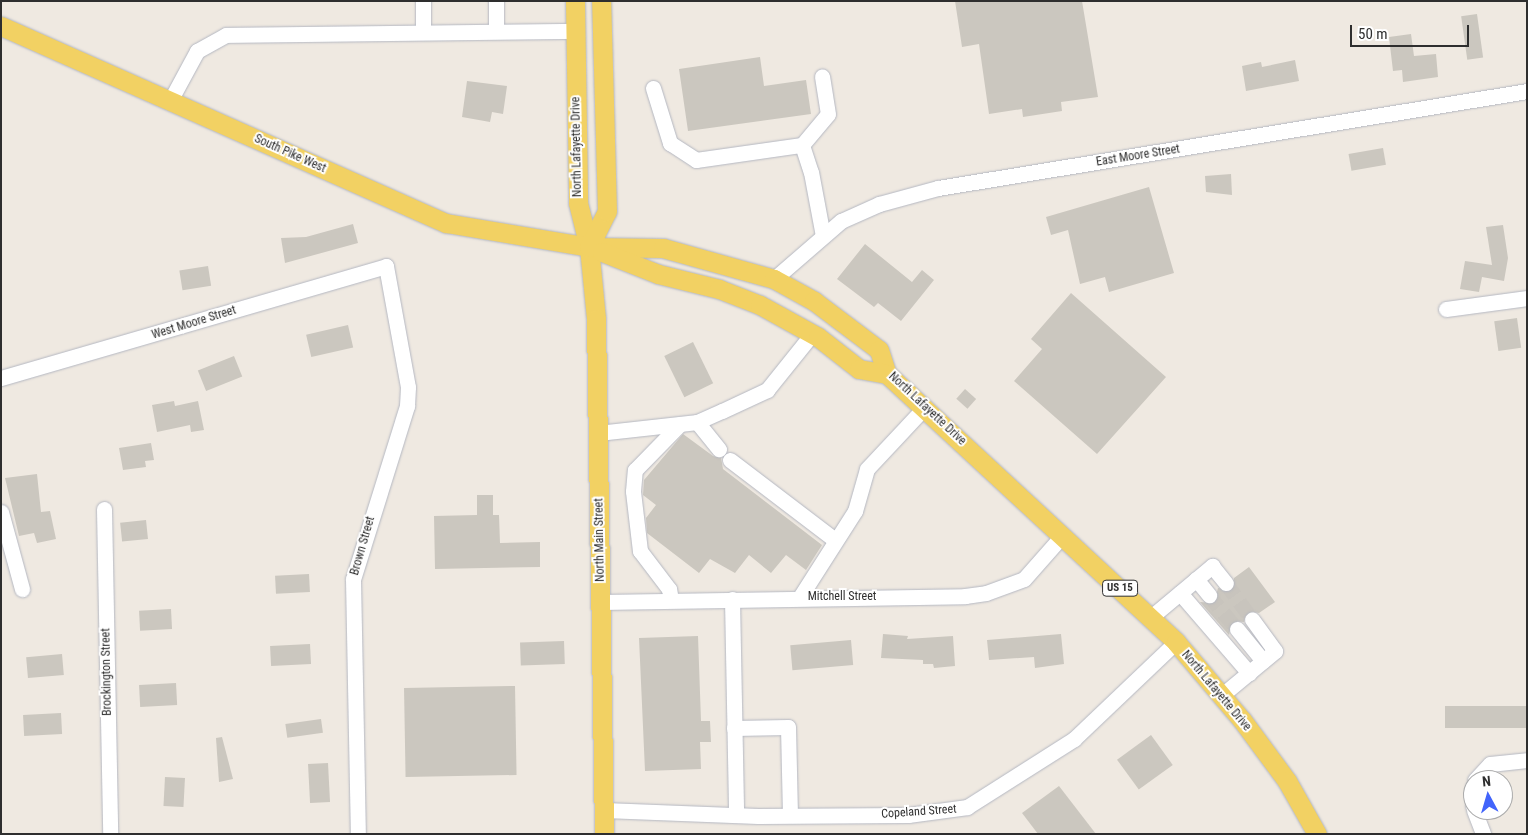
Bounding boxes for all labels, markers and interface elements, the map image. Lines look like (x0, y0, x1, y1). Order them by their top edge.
scale bar (1353, 15, 1472, 47)
text: 50 m (1358, 25, 1388, 43)
street label: North Lafayette Drive (569, 97, 585, 197)
street label: South Pike West (252, 132, 328, 176)
street label: East Moore Street (1095, 142, 1181, 170)
street label: West Moore Street (150, 303, 238, 343)
street label: North Lafayette Drive (885, 370, 969, 448)
street label: North Main Street (592, 498, 608, 582)
street label: Brown Street (348, 515, 378, 577)
road number: US 15 (1101, 580, 1139, 596)
street label: Mitchell Street (808, 590, 876, 604)
street label: Brockington Street (99, 628, 115, 716)
street label: North Lafayette Drive (1178, 648, 1254, 734)
north arrow (1463, 770, 1513, 820)
text: N (1481, 773, 1492, 789)
street label: Copeland Street (881, 802, 957, 822)

